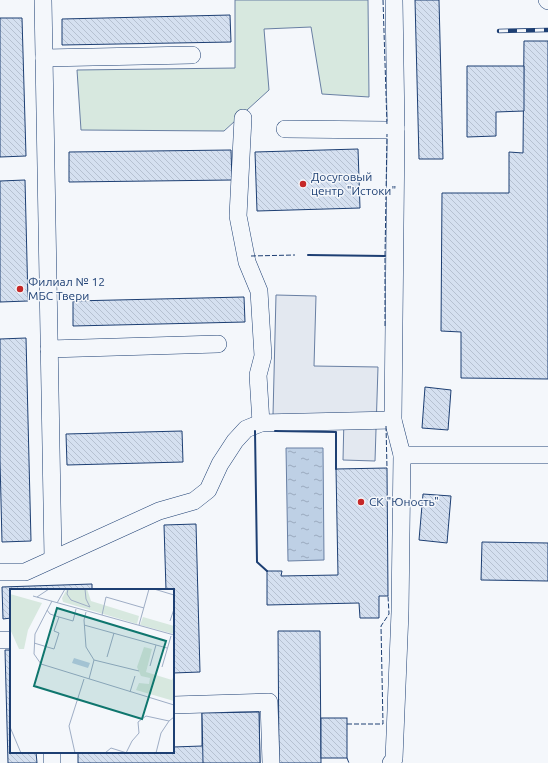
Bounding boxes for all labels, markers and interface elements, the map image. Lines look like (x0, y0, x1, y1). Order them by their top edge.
place label: Досуговый центр "Истоки" (311, 170, 396, 197)
marker: Досуговый центр "Истоки" (298, 179, 308, 189)
place label: Филиал № 12 МБС Твери (28, 275, 105, 302)
marker: Филиал № 12 МБС Твери (15, 284, 25, 294)
place label: СК "Юность" (369, 495, 439, 508)
marker: СК "Юность" (356, 497, 366, 507)
inset map (10, 589, 174, 753)

